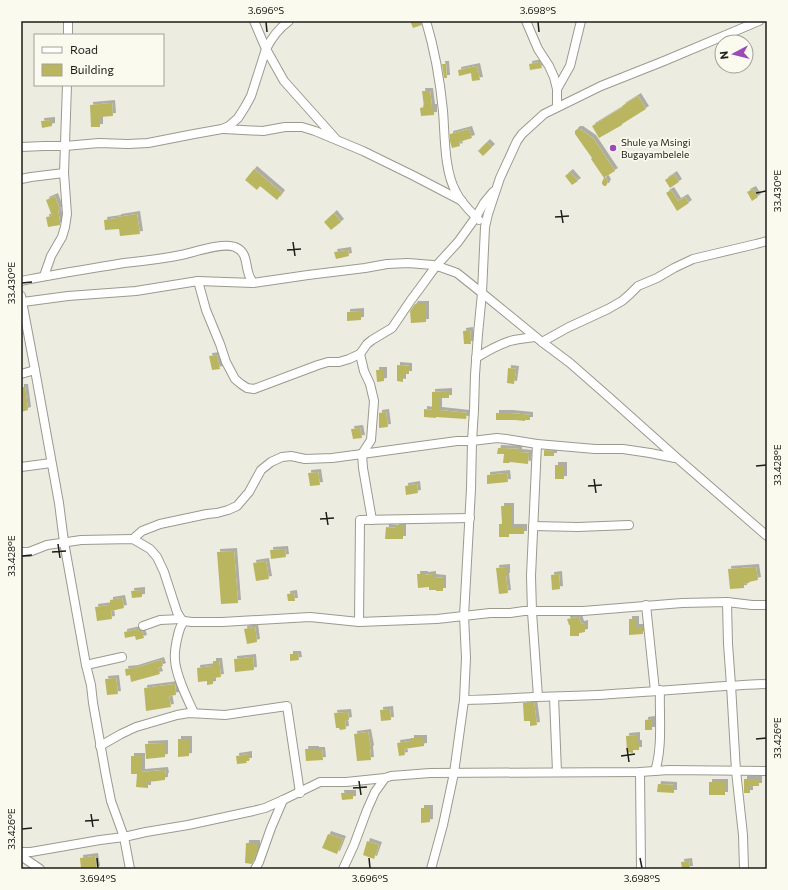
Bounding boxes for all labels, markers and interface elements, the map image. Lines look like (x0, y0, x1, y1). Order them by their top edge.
text: 3.696°S (248, 4, 284, 16)
text: 3.698°S (520, 4, 556, 16)
legend (34, 34, 164, 86)
north arrow (714, 34, 754, 74)
text: Road (70, 42, 98, 56)
text: N (717, 50, 731, 60)
text: Building (70, 62, 114, 76)
place label: Shule ya Msingi Bugayambelele (621, 136, 691, 160)
marker: Shule ya Msingi Bugayambelele (608, 143, 618, 153)
text: 33.430°E (771, 170, 783, 212)
text: 33.430°E (5, 262, 17, 304)
text: 33.428°E (771, 444, 783, 486)
text: 33.428°E (5, 535, 17, 577)
text: 33.426°E (771, 717, 783, 759)
text: 33.426°E (5, 808, 17, 850)
text: 3.694°S (80, 872, 116, 884)
text: 3.696°S (352, 872, 388, 884)
text: 3.698°S (624, 872, 660, 884)

